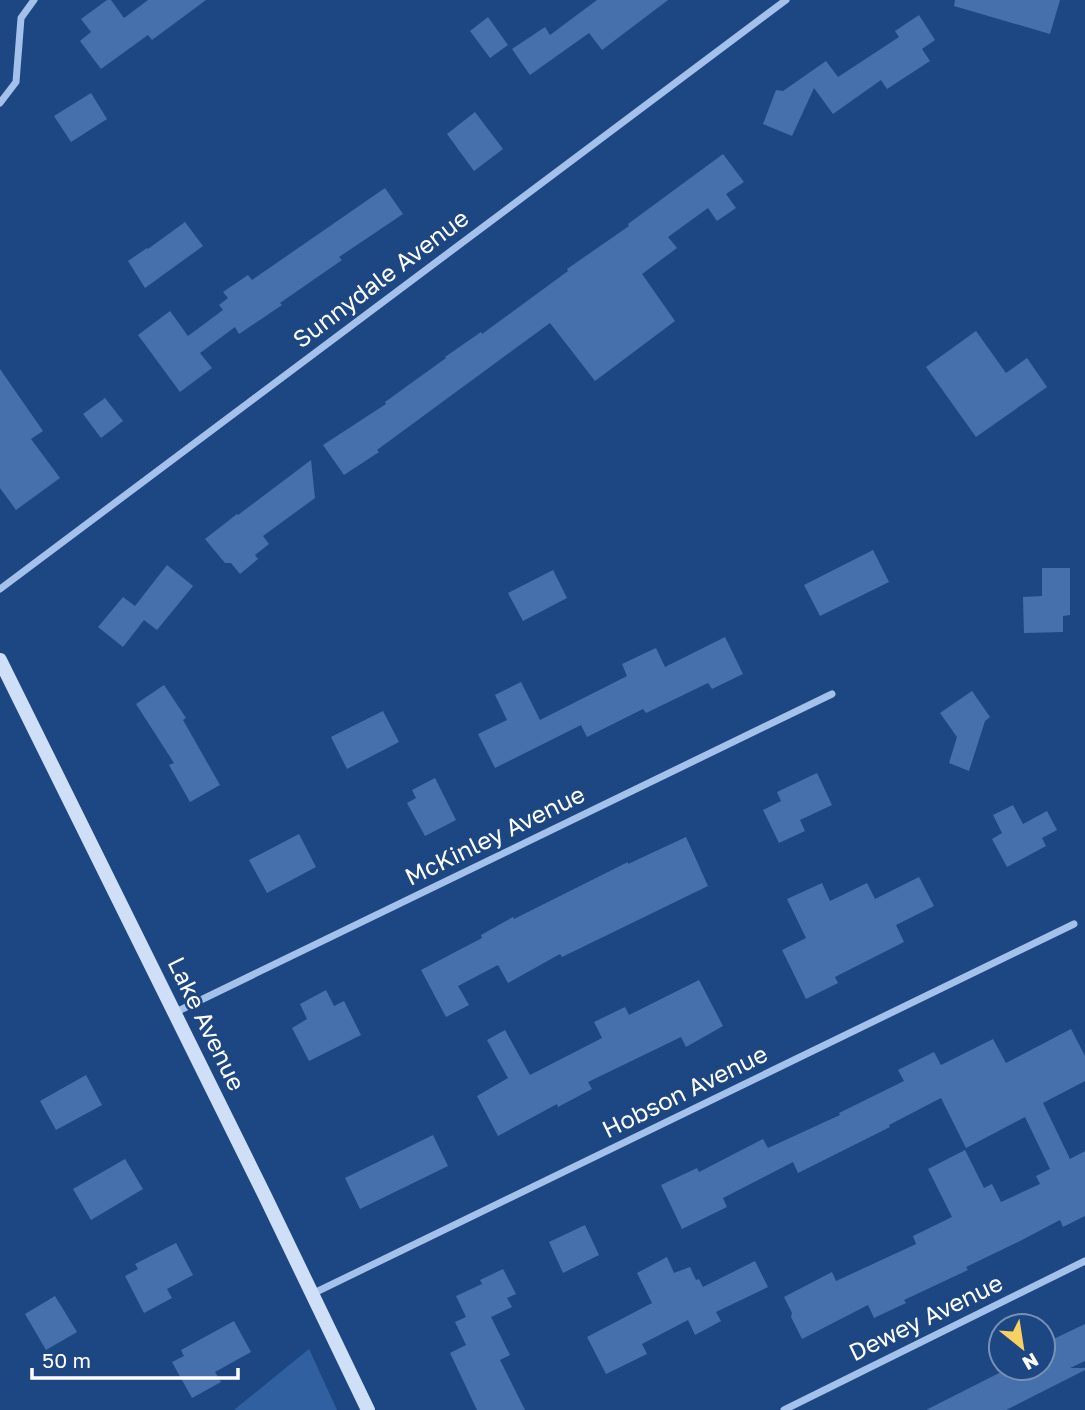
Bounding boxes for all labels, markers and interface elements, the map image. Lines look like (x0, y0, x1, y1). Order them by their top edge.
street label: Sunnydale Avenue (287, 202, 474, 353)
street label: McKinley Avenue (400, 779, 589, 891)
street label: Lake Avenue (162, 952, 252, 1095)
street label: Hobson Avenue (597, 1038, 772, 1143)
street label: Dewey Avenue (844, 1267, 1007, 1366)
north arrow (987, 1312, 1057, 1382)
scale bar (32, 1336, 238, 1380)
text: 50 m (42, 1347, 91, 1373)
text: N (1019, 1349, 1043, 1376)

